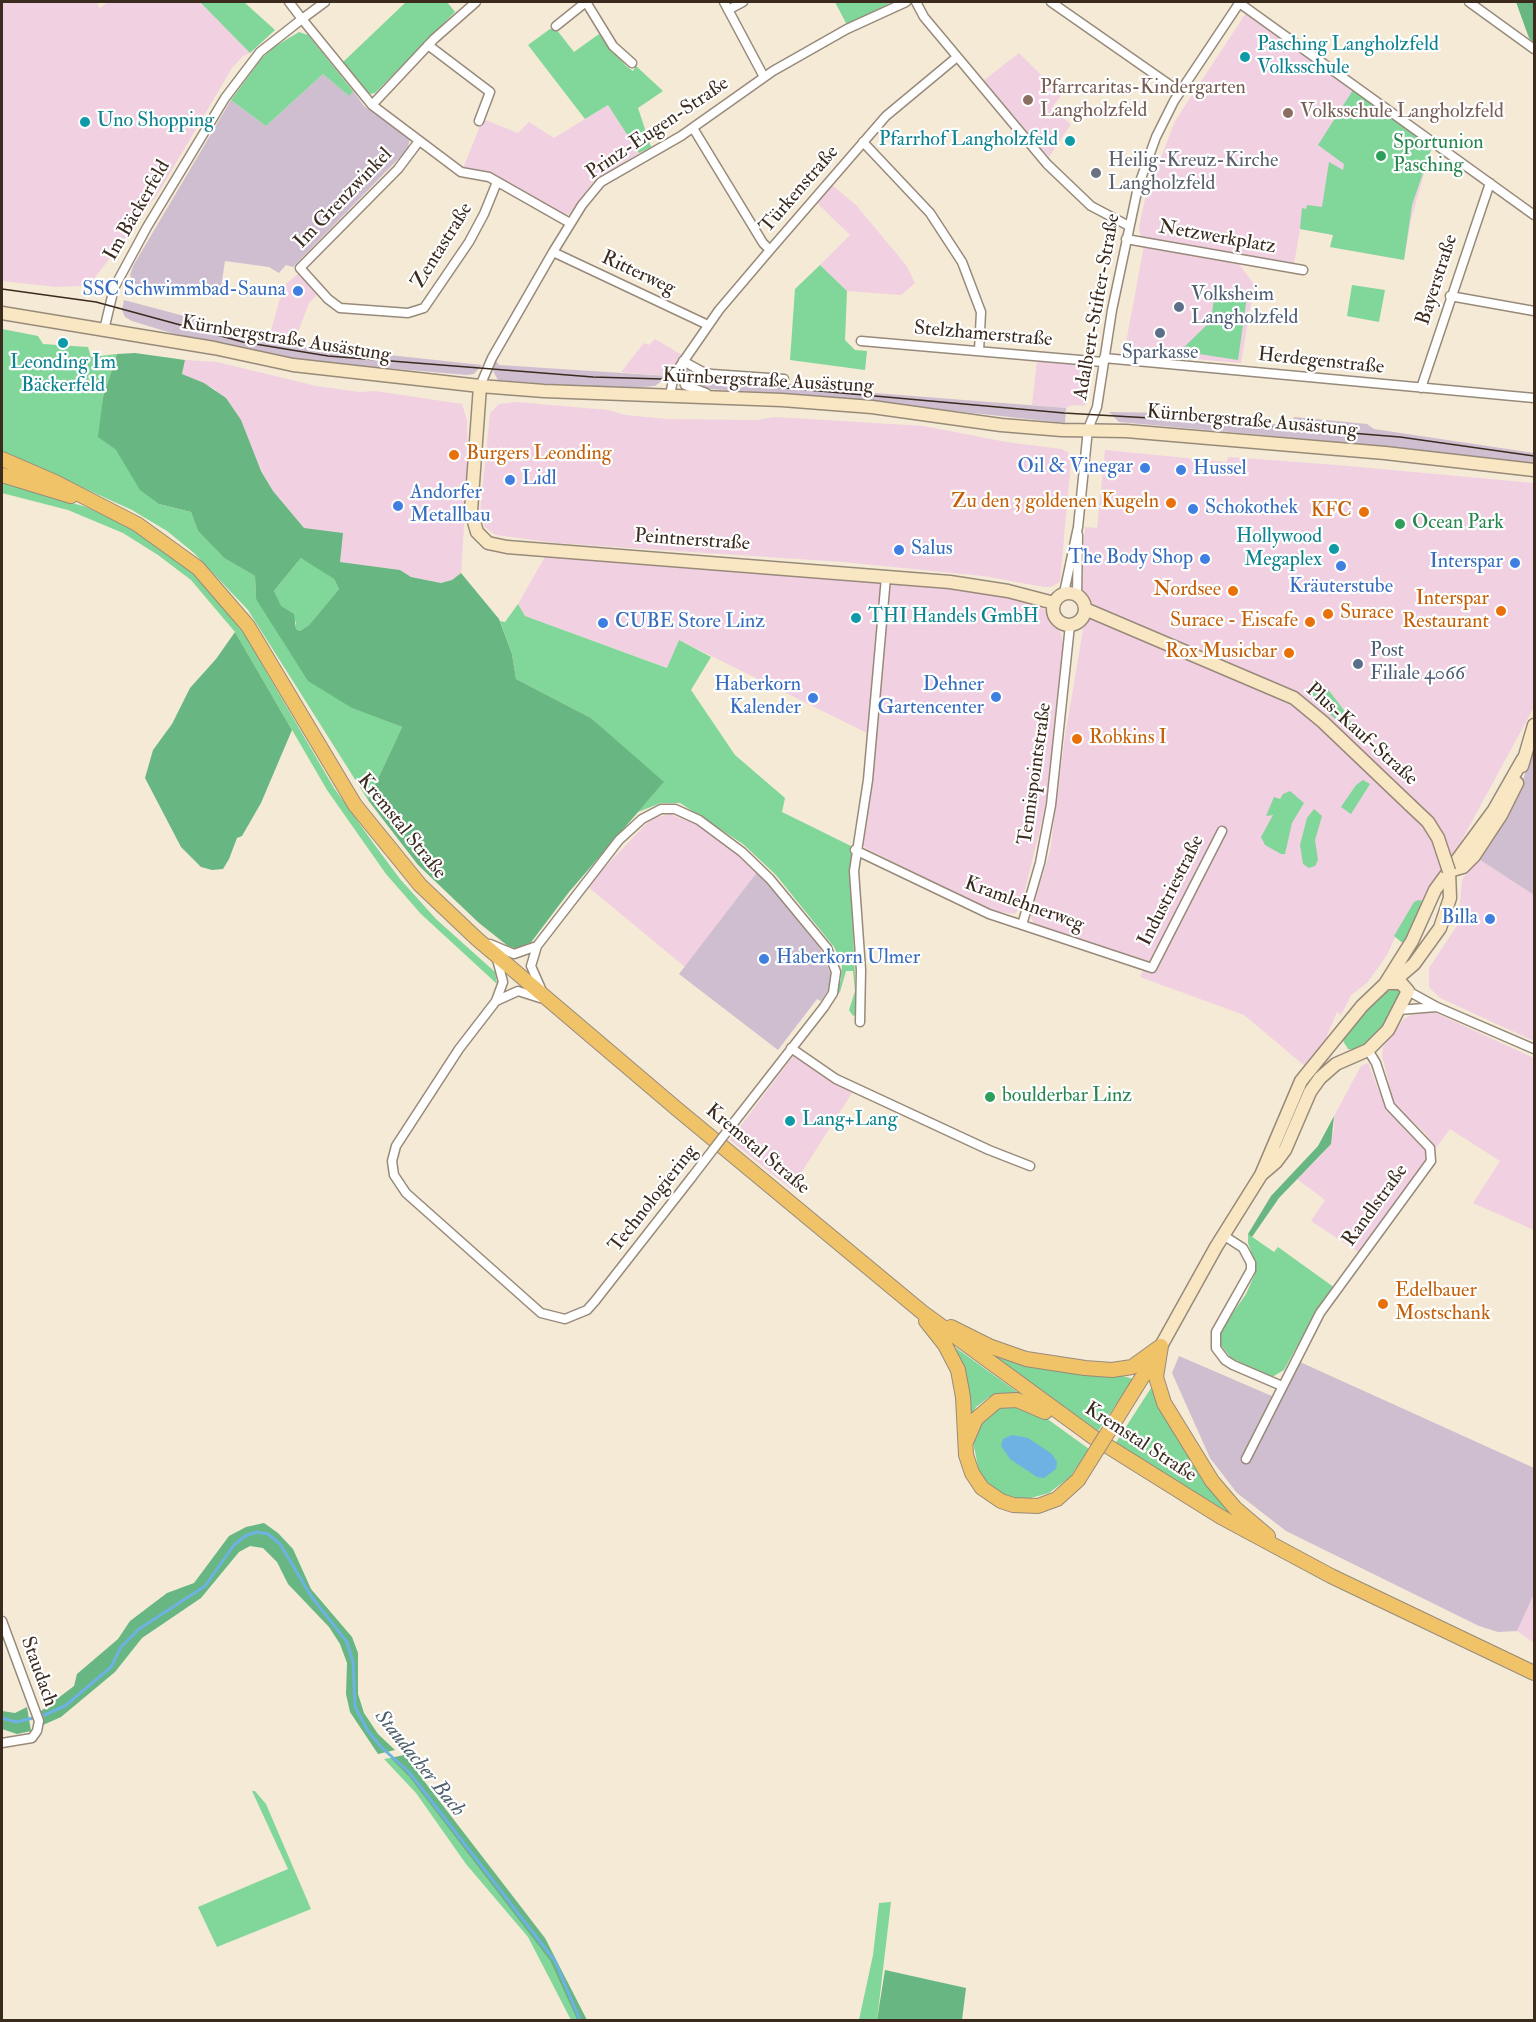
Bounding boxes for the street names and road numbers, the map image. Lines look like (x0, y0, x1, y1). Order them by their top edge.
street label: Prinz-Eugen-Straße (582, 72, 734, 186)
street label: Türkenstraße (755, 141, 845, 239)
street label: Im Grenzwinkel (290, 144, 398, 254)
street label: Im Bäckerfeld (100, 157, 176, 265)
street label: Zentastraße (407, 199, 479, 293)
street label: Adalbert-Stifter-Straße (1070, 212, 1126, 402)
street label: Netzwerkplatz (1156, 216, 1278, 260)
street label: Bayerstraße (1412, 232, 1464, 328)
street label: Ritterweg (597, 246, 679, 302)
street label: Kürnbergstraße Ausästung (180, 312, 392, 368)
street label: Stelzhamerstraße (913, 317, 1053, 353)
street label: Herdegenstraße (1257, 343, 1385, 381)
street label: Kürnbergstraße Ausästung (662, 364, 874, 400)
street label: Kürnbergstraße Ausästung (1146, 401, 1358, 443)
street label: Peintnerstraße (633, 525, 751, 557)
street label: Plus-Kauf-Straße (1300, 678, 1422, 792)
street label: Tennispointstraße (1014, 701, 1058, 847)
street label: Kremstal Straße (351, 769, 451, 885)
street label: Industriestraße (1134, 832, 1210, 950)
street label: Kramlehnerweg (961, 872, 1087, 938)
street label: Kremstal Straße (700, 1099, 814, 1201)
street label: Technologiering (605, 1140, 703, 1258)
street label: Randlstraße (1338, 1160, 1414, 1252)
street label: Kremstal Straße (1080, 1398, 1200, 1488)
street label: Staudach (14, 1634, 62, 1710)

